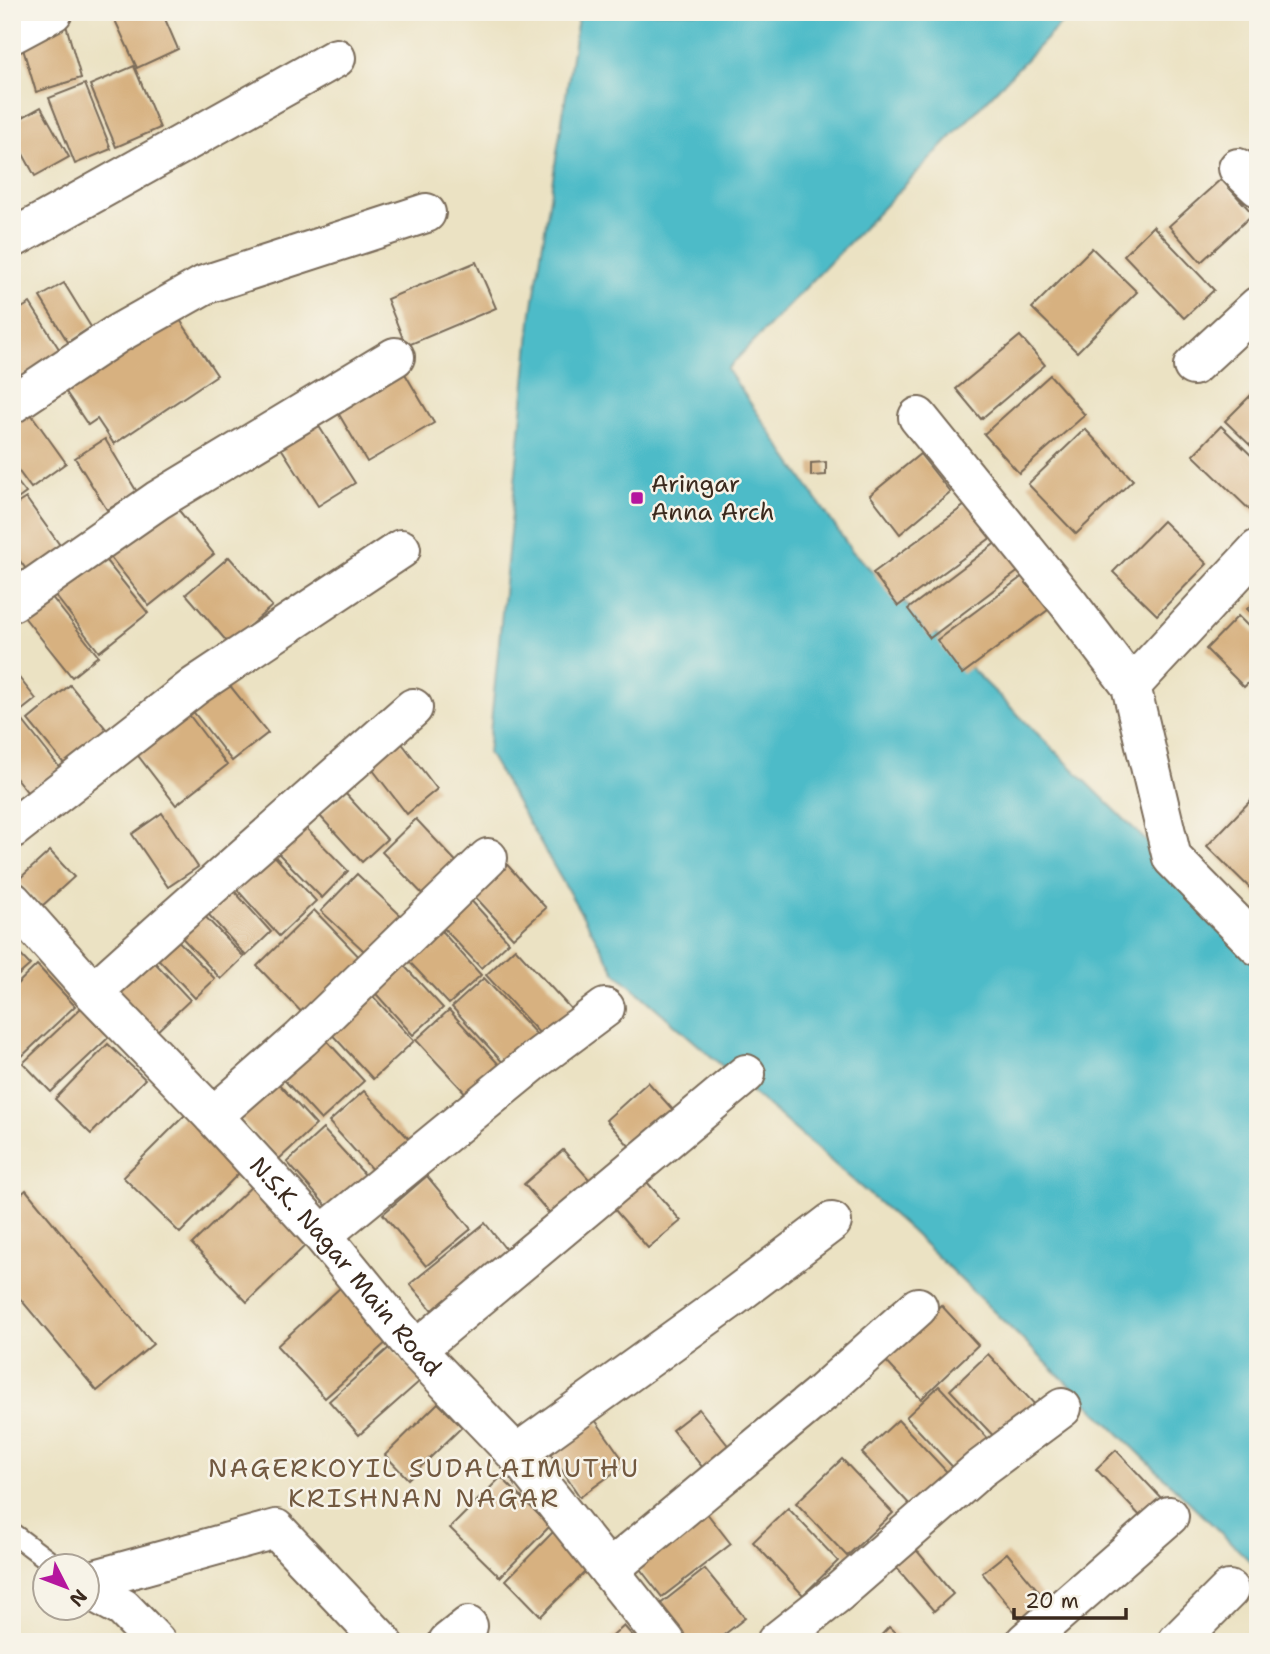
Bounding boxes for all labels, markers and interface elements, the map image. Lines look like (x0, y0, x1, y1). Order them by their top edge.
place label: Aringar Anna Arch (651, 468, 775, 528)
marker: Aringar Anna Arch (629, 490, 645, 506)
street label: N.S.K. Nagar Main Road (242, 1150, 449, 1383)
district label: NAGERKOYIL SUDALAIMUTHU KRISHNAN NAGAR (208, 1450, 640, 1515)
north arrow (32, 1552, 102, 1622)
scale bar (1014, 1577, 1126, 1621)
text: N (64, 1584, 93, 1612)
text: 20 m (1025, 1587, 1079, 1615)

